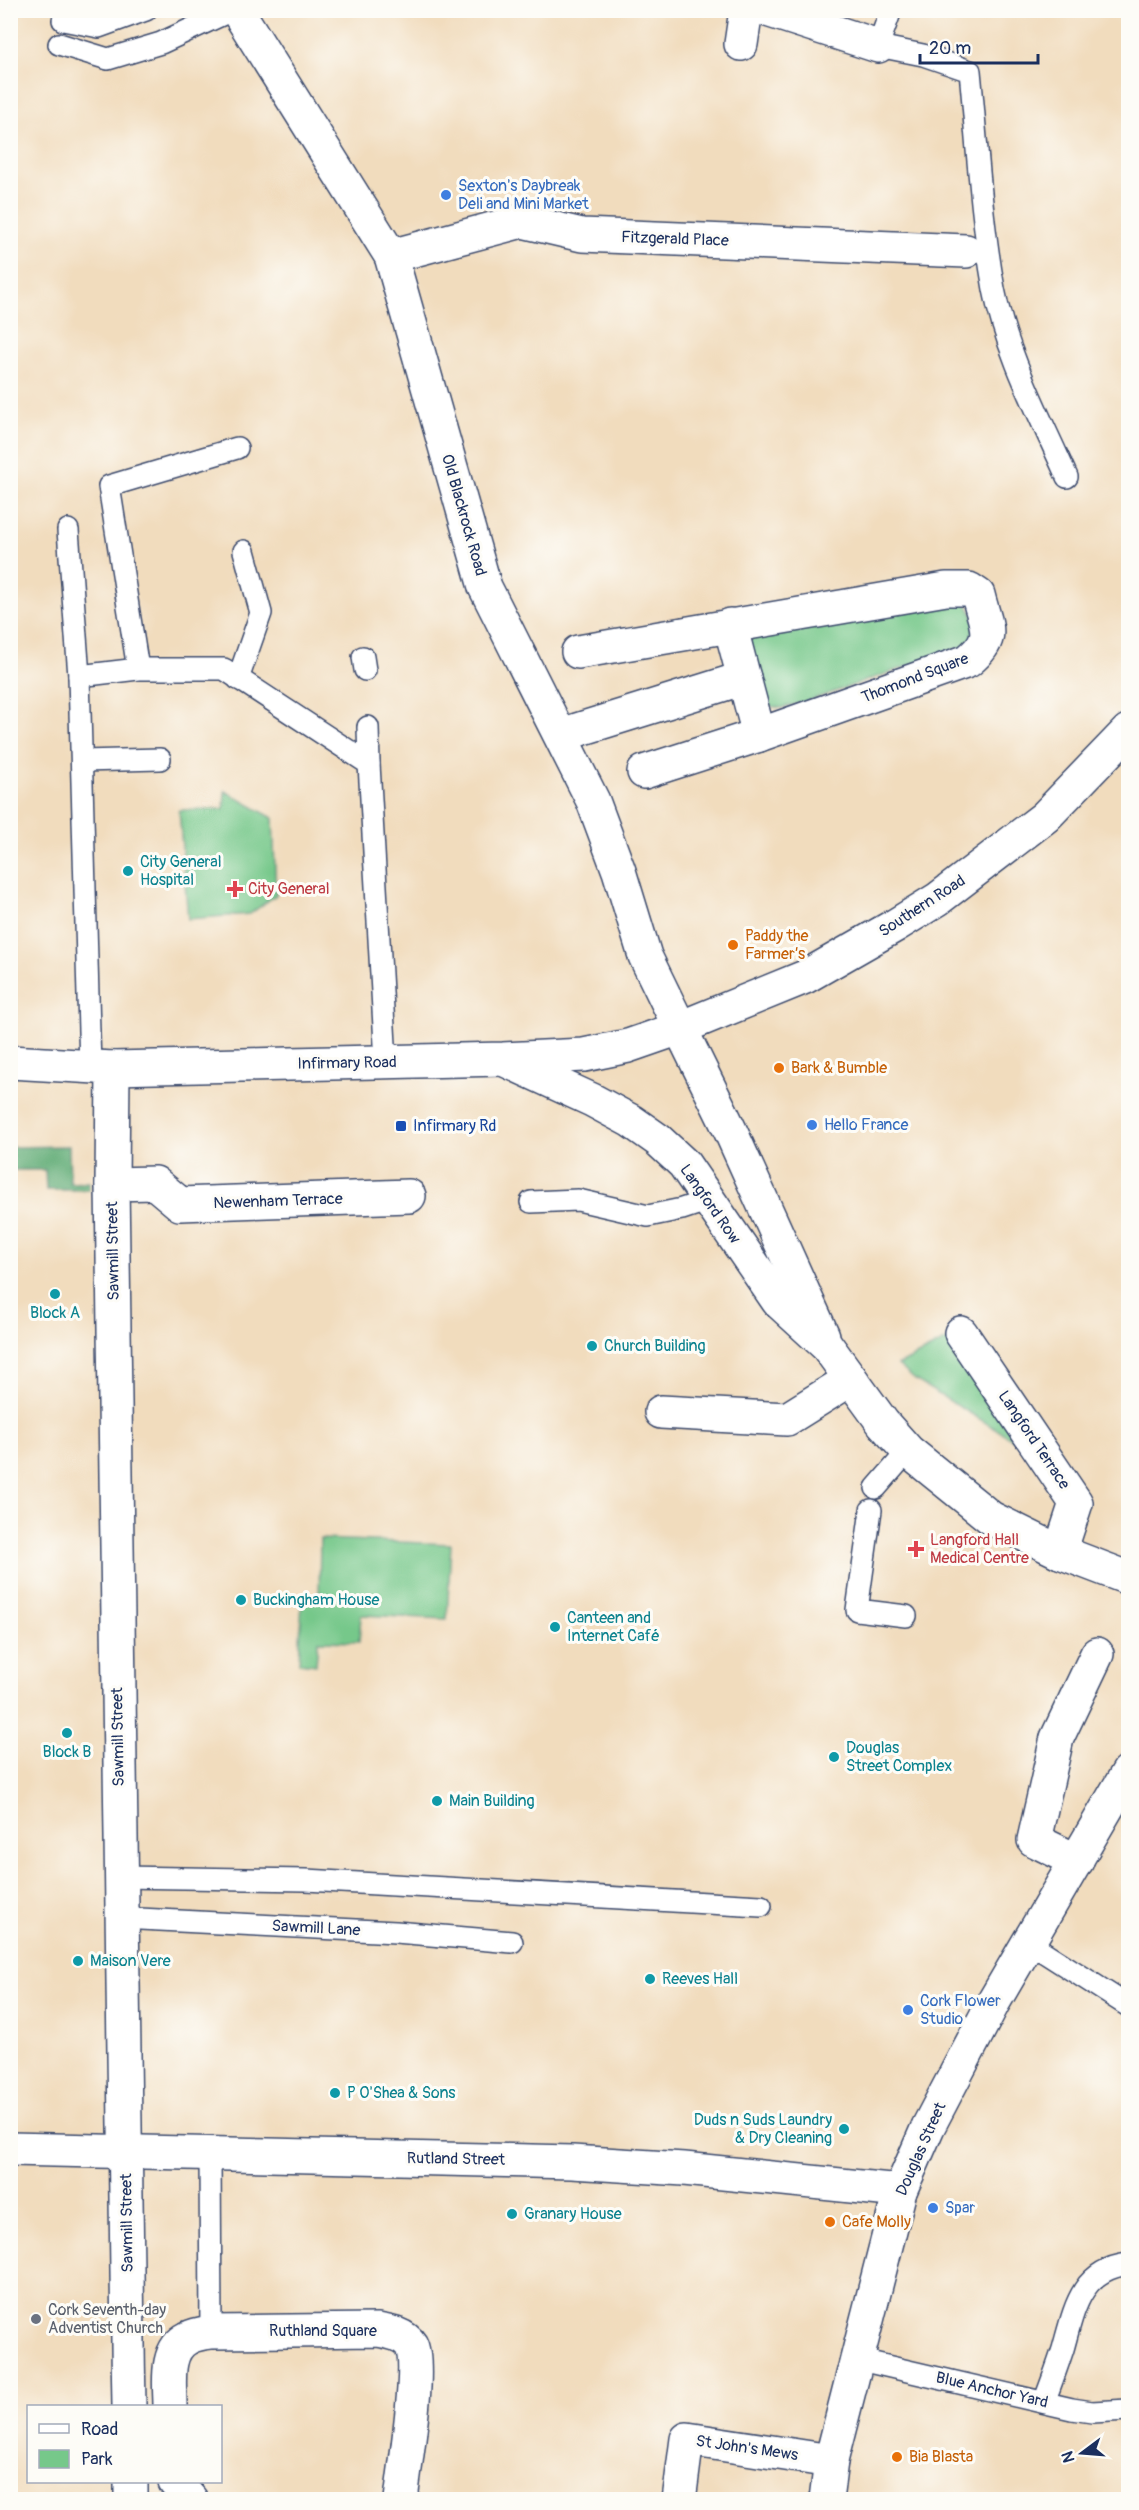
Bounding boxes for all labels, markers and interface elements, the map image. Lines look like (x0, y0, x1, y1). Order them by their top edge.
scale bar (920, 27, 1038, 65)
text: 20 m (929, 37, 971, 60)
place label: Sexton's Daybreak Deli and Mini Market (458, 176, 589, 214)
marker: Sexton's Daybreak Deli and Mini Market (439, 188, 453, 202)
street label: Fitzgerald Place (621, 227, 729, 251)
street label: Old Blackrock Road (437, 452, 491, 578)
street label: Thomond Square (859, 648, 971, 708)
place label: City General Hospital (140, 852, 222, 890)
marker: City General Hospital (121, 864, 135, 878)
street label: Southern Road (875, 871, 969, 941)
place label: City General (248, 879, 330, 899)
marker: City General (226, 880, 244, 898)
place label: Paddy the Farmer’s (745, 926, 809, 964)
marker: Paddy the Farmer’s (726, 938, 740, 952)
street label: Infirmary Road (297, 1052, 397, 1074)
place label: Bark & Bumble (791, 1058, 887, 1078)
marker: Bark & Bumble (772, 1061, 786, 1075)
place label: Hello France (824, 1115, 909, 1135)
place label: Infirmary Rd (413, 1116, 496, 1136)
marker: Hello France (805, 1118, 819, 1132)
marker: Infirmary Rd (394, 1119, 408, 1133)
street label: Langford Row (675, 1160, 745, 1248)
street label: Newenham Terrace (213, 1189, 343, 1213)
street label: Sawmill Street (102, 1201, 124, 1301)
marker: Block A (48, 1287, 62, 1301)
place label: Block A (30, 1303, 80, 1323)
place label: Church Building (604, 1336, 706, 1356)
marker: Church Building (585, 1339, 599, 1353)
street label: Langford Terrace (994, 1387, 1074, 1493)
place label: Langford Hall Medical Centre (930, 1530, 1029, 1568)
marker: Langford Hall Medical Centre (907, 1540, 925, 1558)
place label: Buckingham House (253, 1590, 379, 1610)
marker: Buckingham House (234, 1593, 248, 1607)
place label: Canteen and Internet Café (567, 1608, 660, 1646)
marker: Canteen and Internet Café (548, 1620, 562, 1634)
street label: Sawmill Street (107, 1687, 129, 1787)
marker: Block B (60, 1726, 74, 1740)
place label: Douglas Street Complex (846, 1738, 952, 1776)
place label: Block B (43, 1742, 91, 1762)
marker: Douglas Street Complex (827, 1750, 841, 1764)
place label: Main Building (449, 1791, 535, 1811)
marker: Main Building (430, 1794, 444, 1808)
street label: Sawmill Lane (271, 1916, 361, 1940)
place label: Maison Vere (90, 1951, 171, 1971)
marker: Maison Vere (71, 1954, 85, 1968)
place label: Reeves Hall (662, 1969, 738, 1989)
marker: Reeves Hall (643, 1972, 657, 1986)
place label: Cork Flower Studio (920, 1991, 1001, 2029)
marker: Cork Flower Studio (901, 2003, 915, 2017)
place label: P O'Shea & Sons (347, 2083, 455, 2103)
marker: P O'Shea & Sons (328, 2086, 342, 2100)
street label: Douglas Street (892, 2099, 951, 2199)
place label: Duds n Suds Laundry & Dry Cleaning (694, 2110, 832, 2148)
marker: Duds n Suds Laundry & Dry Cleaning (837, 2122, 851, 2136)
street label: Rutland Street (407, 2148, 506, 2170)
street label: Sawmill Street (116, 2173, 138, 2273)
place label: Spar (945, 2198, 975, 2218)
marker: Spar (926, 2201, 940, 2215)
place label: Granary House (524, 2204, 622, 2224)
marker: Granary House (505, 2207, 519, 2221)
place label: Cafe Molly (842, 2212, 911, 2232)
marker: Cafe Molly (823, 2215, 837, 2229)
place label: Cork Seventh-day Adventist Church (48, 2300, 166, 2338)
marker: Cork Seventh-day Adventist Church (29, 2312, 43, 2326)
street label: Ruthland Square (269, 2321, 377, 2341)
street label: Blue Anchor Yard (934, 2367, 1050, 2413)
legend (27, 2405, 222, 2483)
text: Road (81, 2418, 118, 2441)
north arrow (1052, 2423, 1112, 2483)
street label: St John's Mews (695, 2431, 799, 2465)
place label: Bia Blasta (909, 2447, 973, 2467)
text: Park (81, 2448, 113, 2471)
text: N (1057, 2449, 1080, 2465)
marker: Bia Blasta (890, 2450, 904, 2464)

